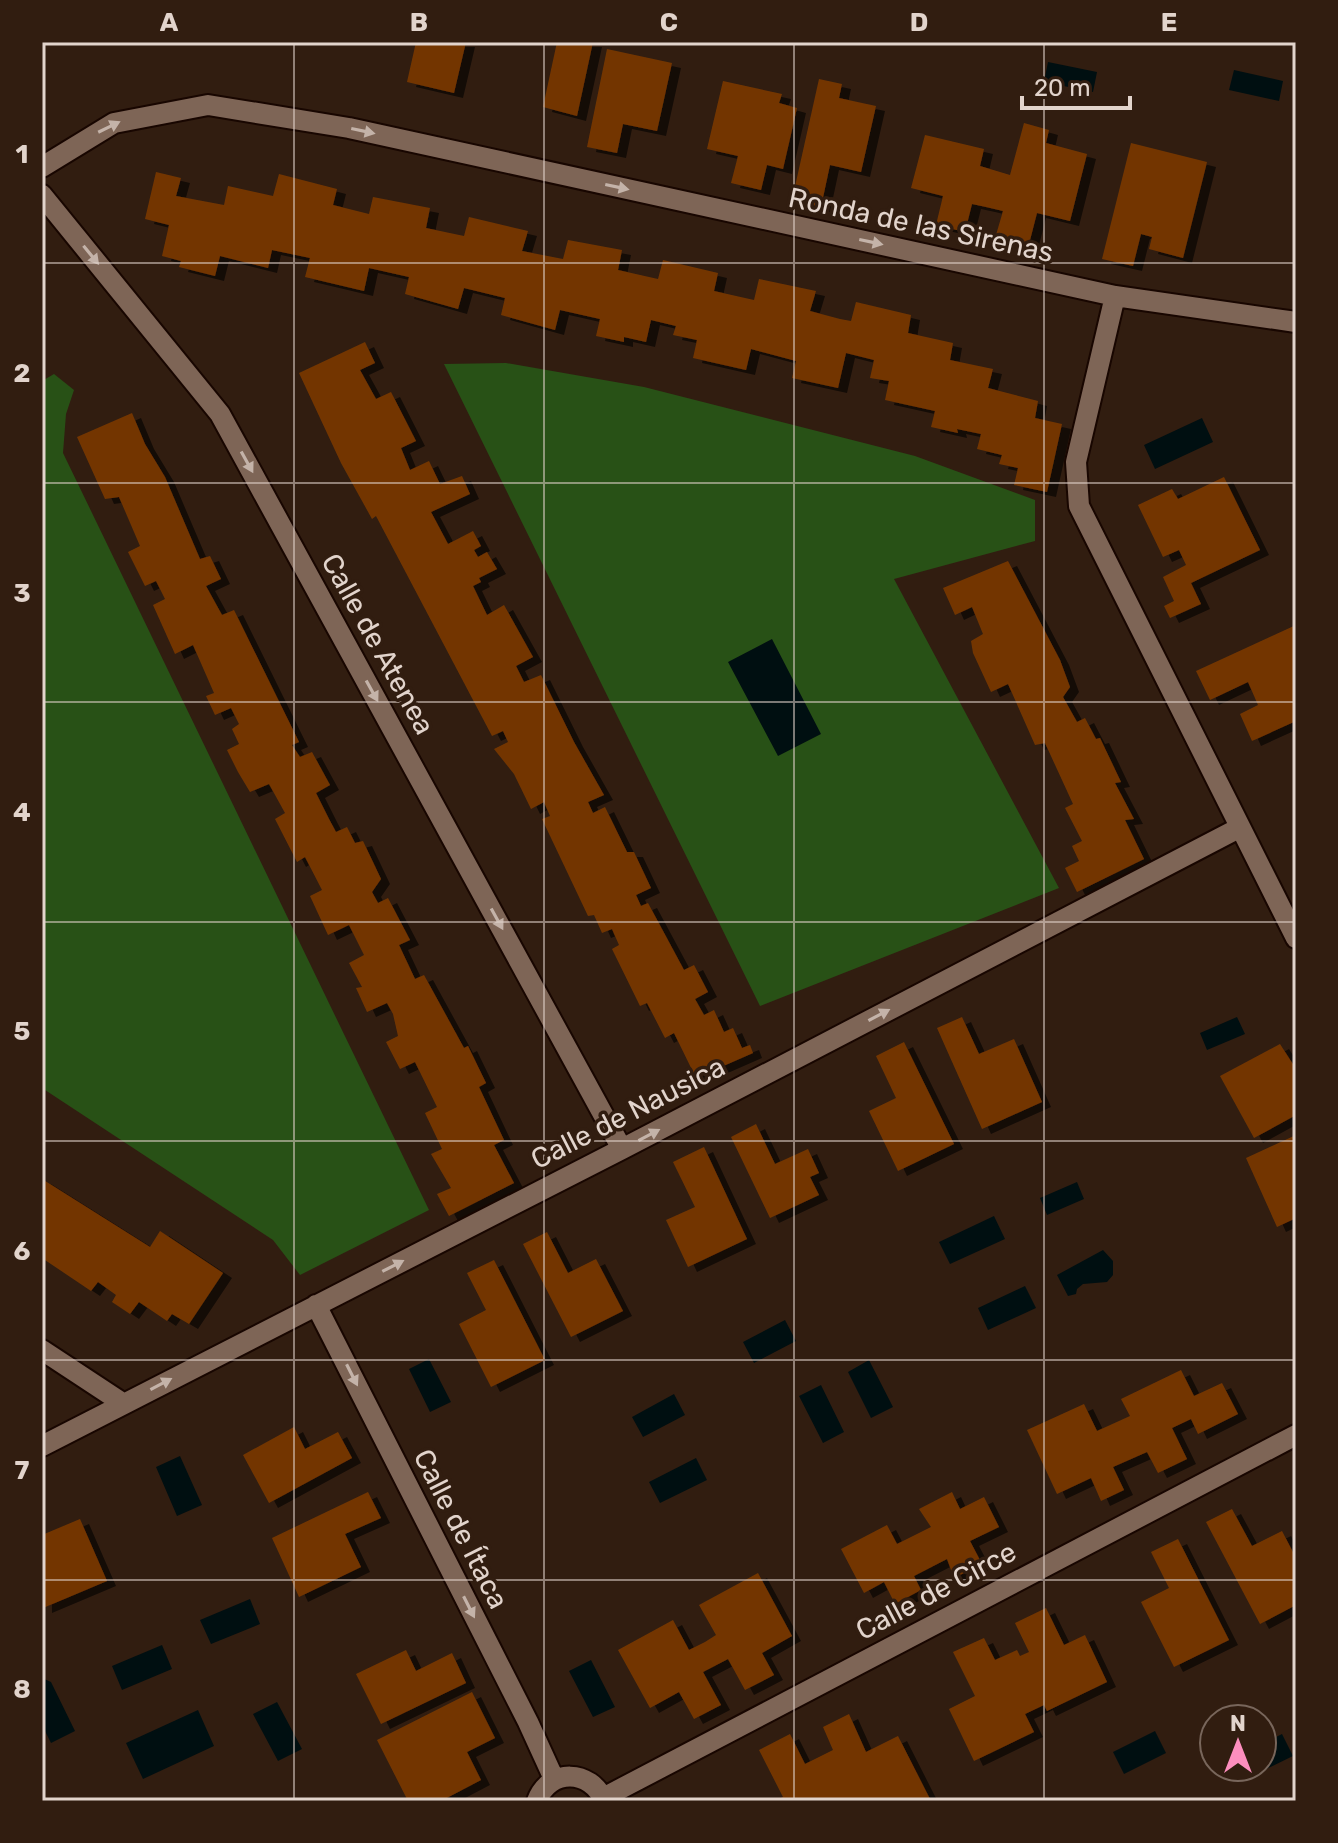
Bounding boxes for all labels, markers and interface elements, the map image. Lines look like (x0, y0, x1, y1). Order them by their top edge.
text: A (160, 7, 179, 38)
text: B (410, 7, 428, 38)
text: C (660, 7, 678, 38)
text: D (910, 7, 928, 38)
text: E (1161, 7, 1177, 38)
scale bar (1022, 60, 1130, 110)
text: 20 m (1034, 74, 1091, 102)
one-way arrow (97, 121, 120, 134)
one-way arrow (351, 125, 376, 138)
text: 1 (16, 139, 28, 170)
one-way arrow (605, 181, 630, 194)
street label: Ronda de las Sirenas (786, 181, 1056, 269)
one-way arrow (859, 237, 884, 249)
one-way arrow (82, 245, 99, 265)
text: 2 (14, 358, 30, 389)
one-way arrow (240, 451, 254, 474)
street label: Calle de Atenea (315, 548, 441, 740)
text: 3 (13, 578, 31, 609)
one-way arrow (365, 679, 378, 702)
text: 4 (13, 797, 31, 828)
one-way arrow (490, 907, 503, 930)
one-way arrow (868, 1008, 891, 1021)
text: 5 (14, 1016, 30, 1047)
street label: Calle de Nausica (526, 1050, 730, 1176)
one-way arrow (637, 1128, 660, 1141)
text: 6 (14, 1236, 31, 1267)
one-way arrow (381, 1260, 404, 1273)
one-way arrow (345, 1363, 358, 1386)
one-way arrow (150, 1378, 172, 1392)
street label: Calle de Ítaca (407, 1444, 515, 1614)
text: 7 (15, 1455, 30, 1486)
street label: Calle de Circe (850, 1535, 1022, 1647)
one-way arrow (463, 1595, 476, 1618)
text: 8 (13, 1674, 31, 1705)
north arrow (1198, 1703, 1278, 1783)
text: N (1230, 1710, 1246, 1737)

